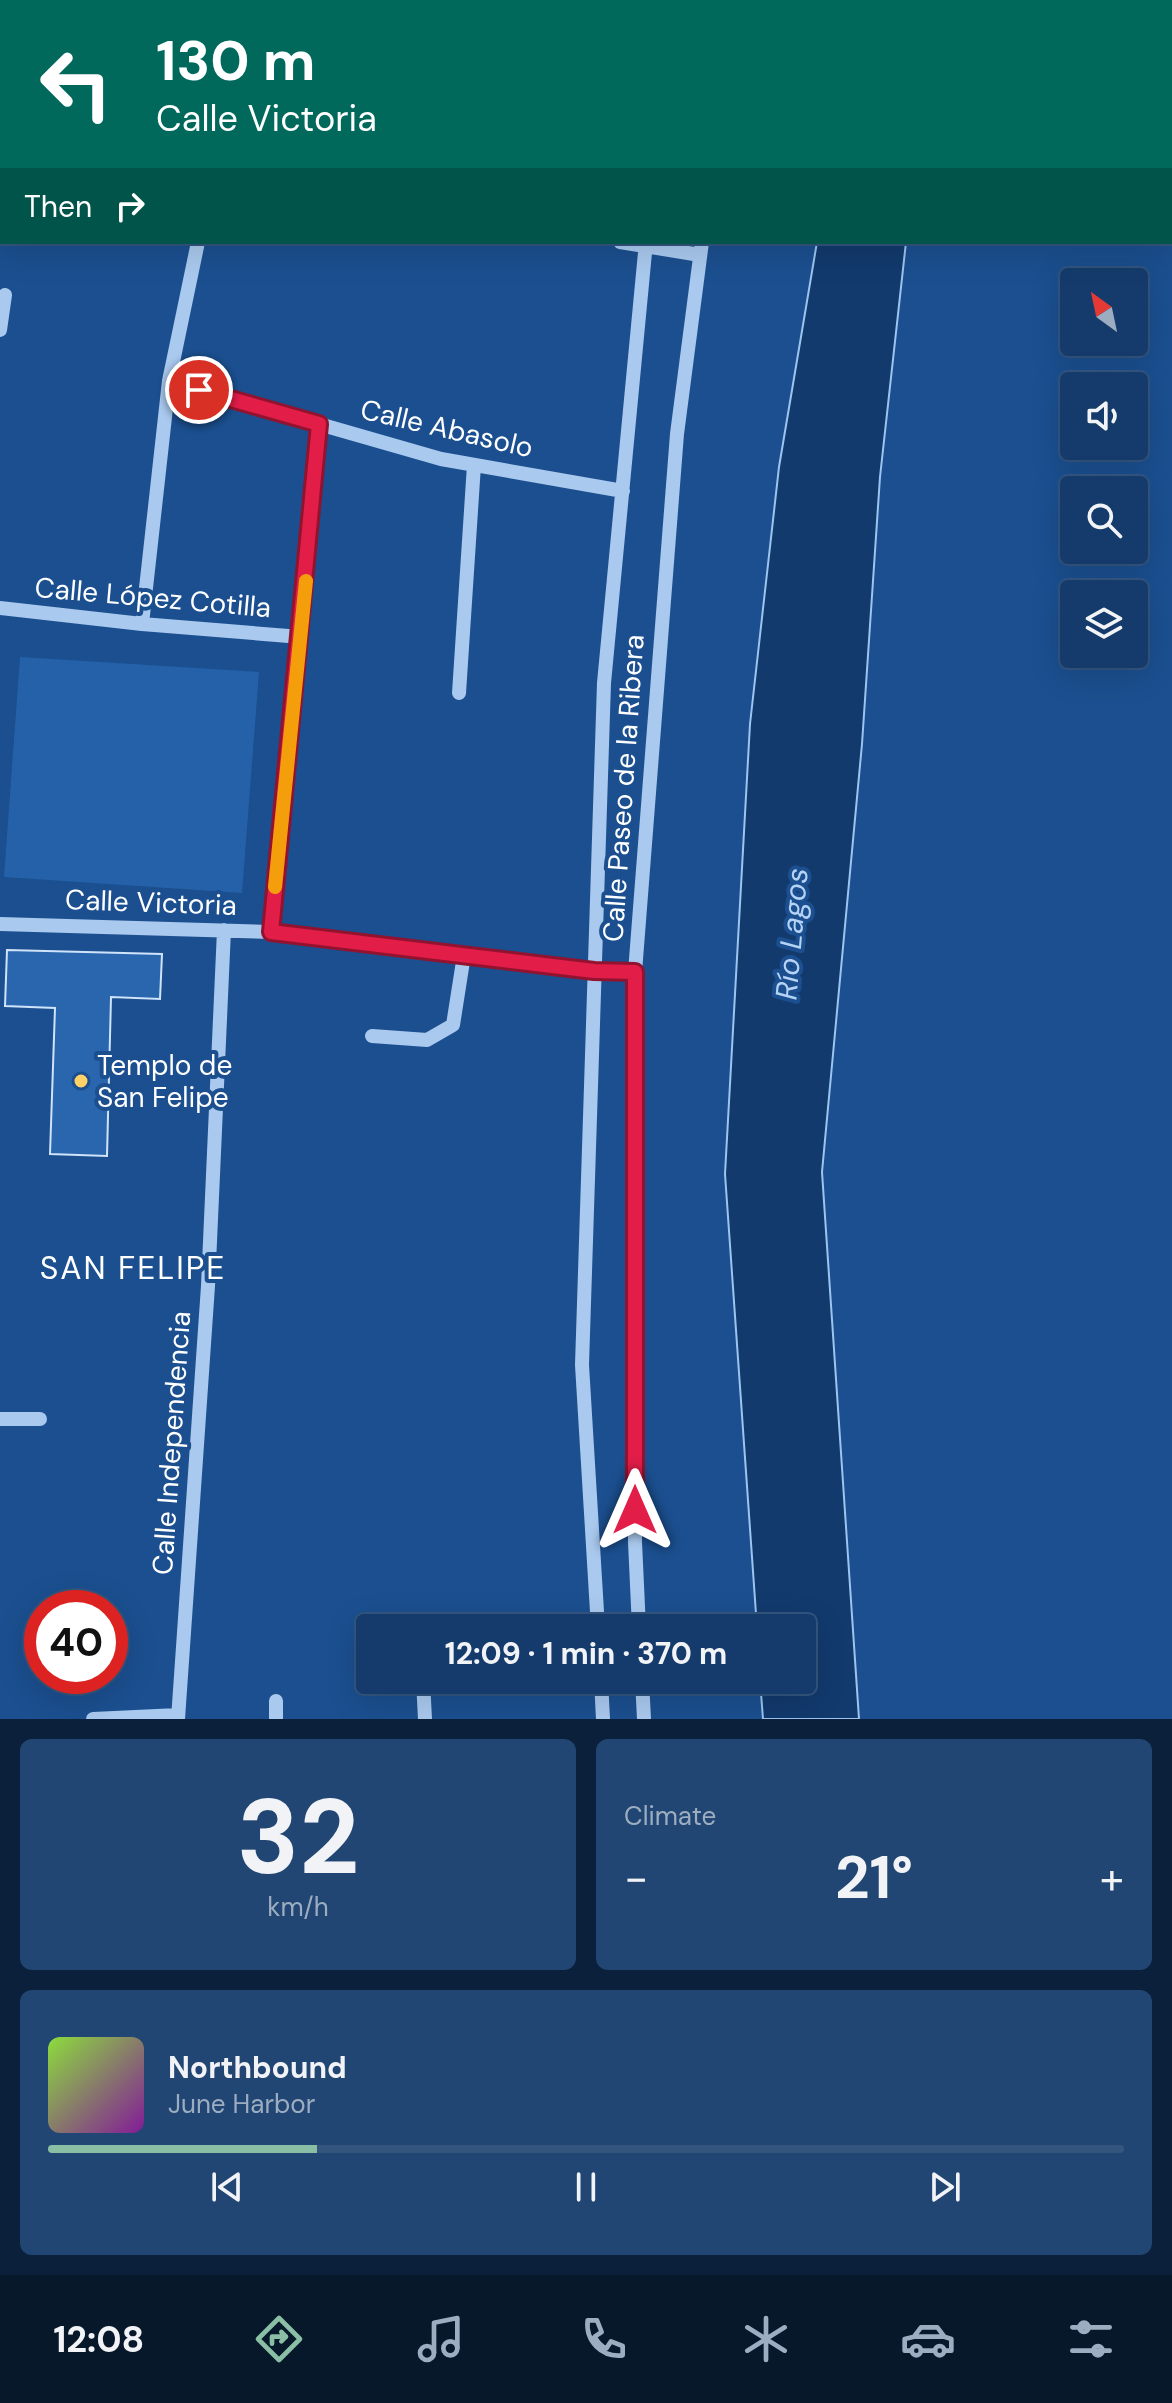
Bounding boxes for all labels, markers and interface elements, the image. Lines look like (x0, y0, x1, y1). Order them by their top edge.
text: 130 m (156, 24, 315, 97)
icon: left (24, 32, 128, 136)
text: Calle Victoria (156, 95, 377, 142)
icon: right (108, 184, 152, 228)
text: Then (24, 187, 92, 226)
north arrow (1060, 268, 1148, 356)
map controls (1060, 268, 1148, 668)
pin (165, 356, 233, 424)
icon: arrive (177, 368, 221, 412)
button: sound (1060, 372, 1148, 460)
street label: Calle Abasolo (357, 391, 537, 466)
button: search (1060, 476, 1148, 564)
street label: Calle López Cotilla (33, 569, 273, 626)
button: layers (1060, 580, 1148, 668)
street label: Calle Paseo de la Ribera (594, 633, 653, 943)
water label: Río Lagos (766, 866, 817, 1002)
street label: Calle Victoria (65, 881, 237, 924)
place label: Templo de San Felipe (97, 1047, 232, 1116)
marker: Templo de San Felipe (72, 1072, 90, 1090)
district label: SAN FELIPE (40, 1247, 226, 1289)
street label: Calle Independencia (144, 1310, 199, 1576)
position arrow (593, 1468, 677, 1552)
speed limit sign: 40 (24, 1590, 128, 1694)
text: 12:09 · 1 min · 370 m (445, 1634, 727, 1673)
text: 32 (237, 1770, 359, 1905)
text: Climate (624, 1799, 716, 1833)
text: 21° (835, 1838, 913, 1917)
text: − (624, 1849, 648, 1907)
text: + (1100, 1849, 1124, 1907)
text: km/h (267, 1890, 329, 1924)
text: Northbound (168, 2048, 347, 2087)
text: June Harbor (168, 2087, 315, 2121)
icon: previous (205, 2165, 249, 2209)
icon: pause (564, 2165, 608, 2209)
icon: next (923, 2165, 967, 2209)
icon: directions (251, 2311, 307, 2367)
icon: music (413, 2311, 469, 2367)
icon: phone (576, 2311, 632, 2367)
icon: climate (738, 2311, 794, 2367)
icon: car (900, 2311, 956, 2367)
icon: filters (1063, 2311, 1119, 2367)
text: 12:08 (53, 2316, 144, 2363)

